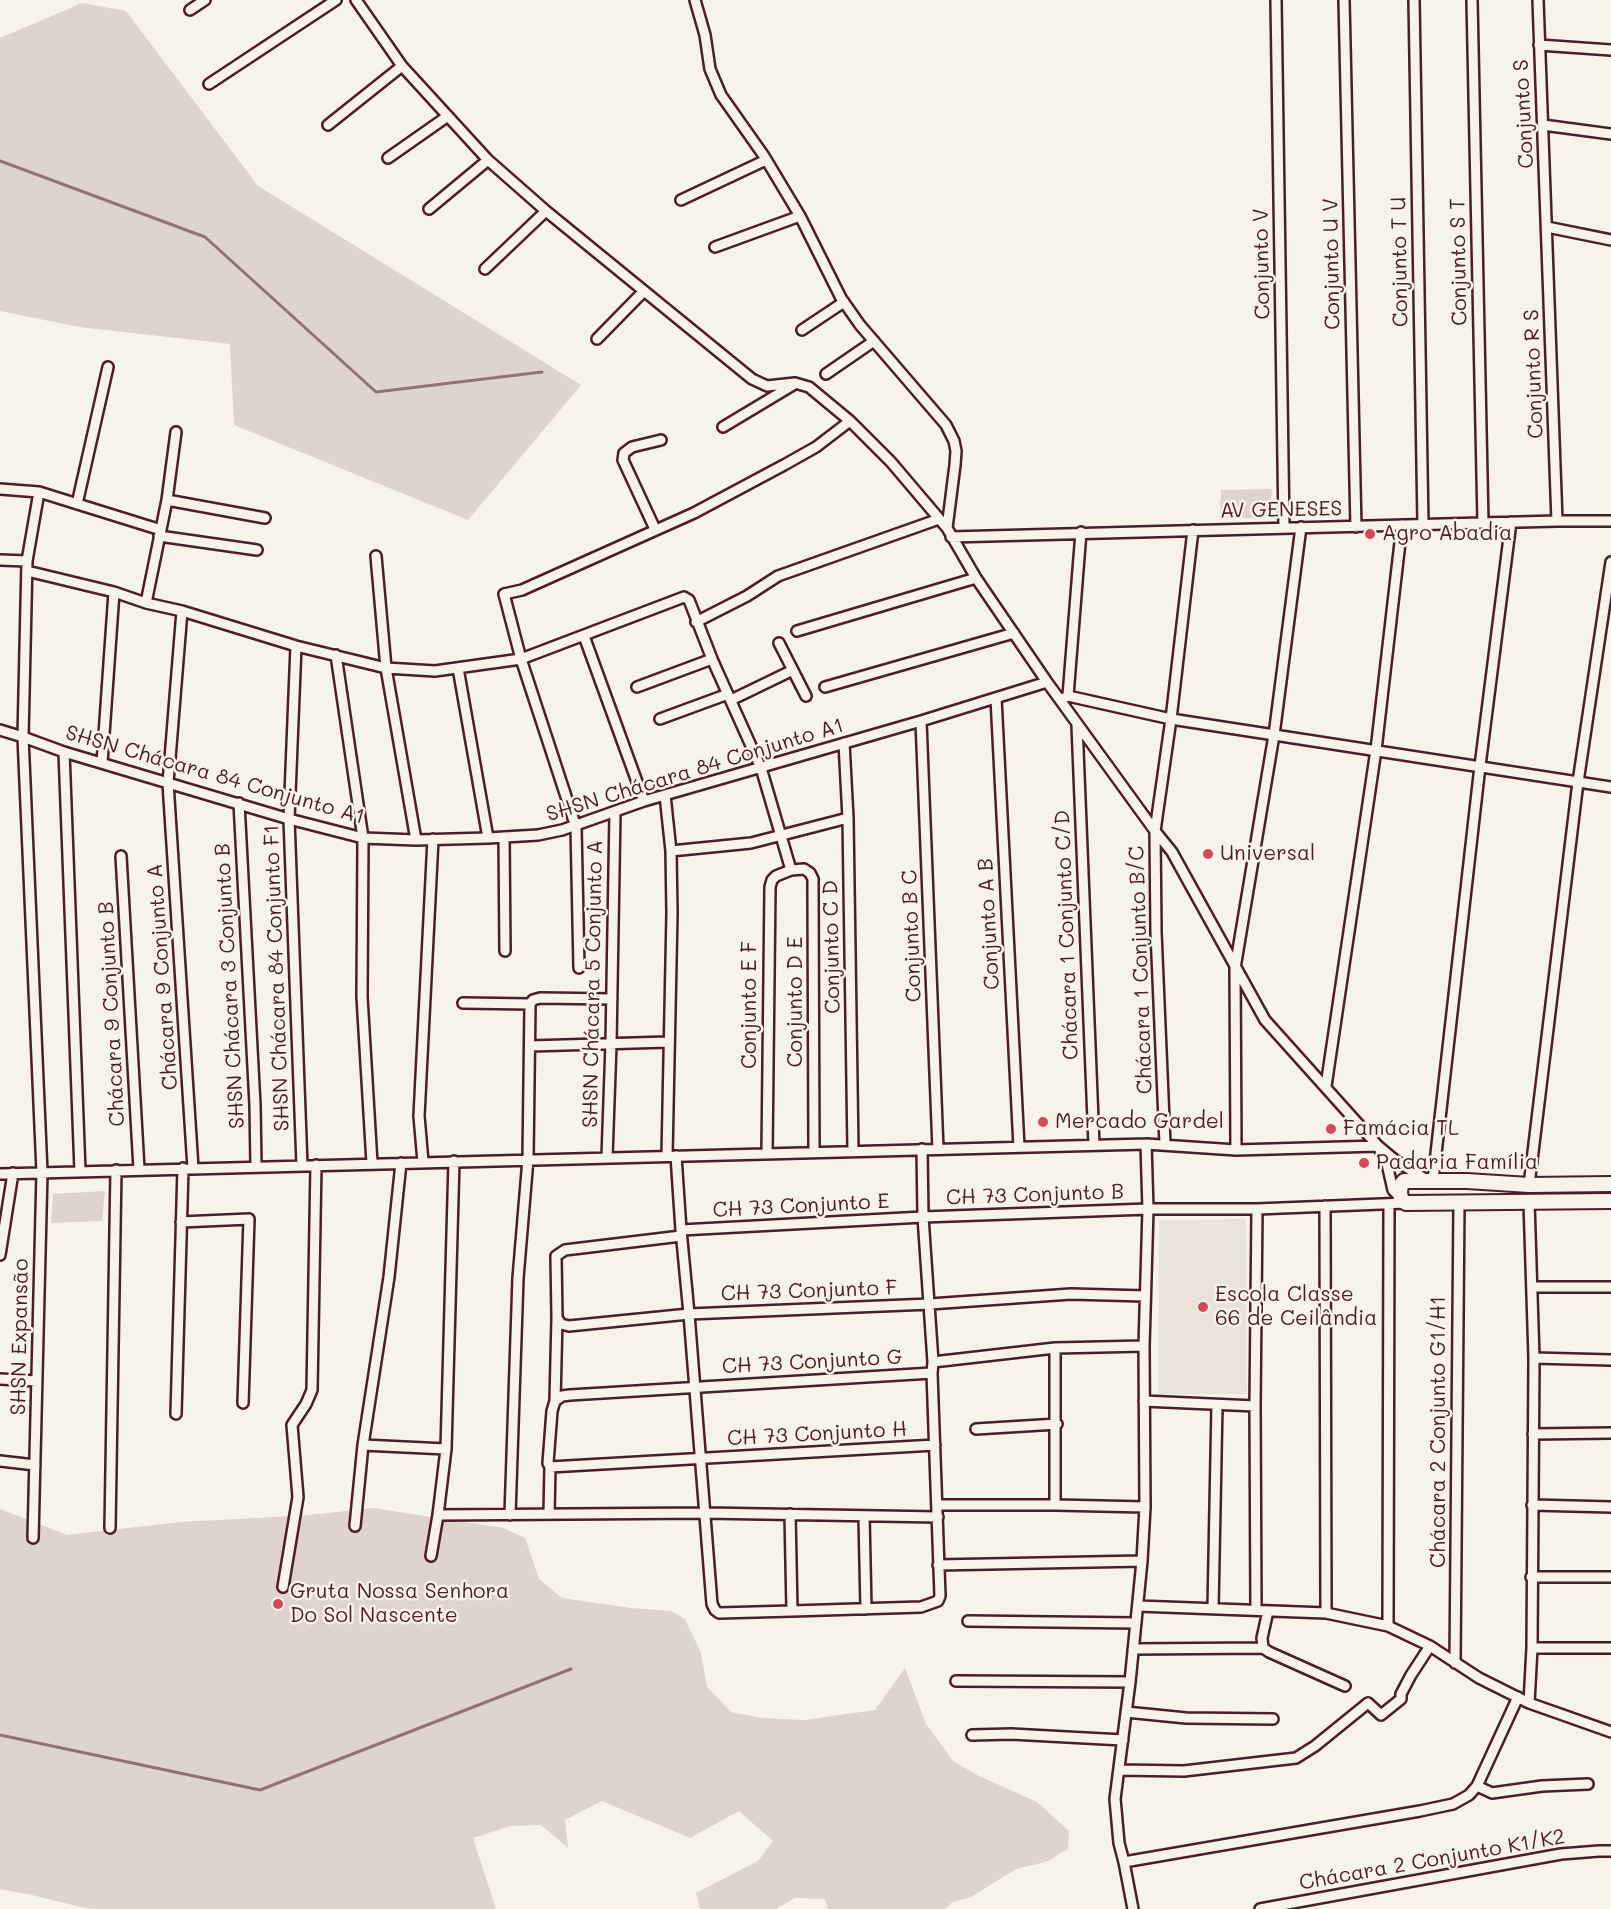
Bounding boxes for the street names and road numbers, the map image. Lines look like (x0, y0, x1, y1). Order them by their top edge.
street label: Conjunto S (1509, 59, 1539, 169)
street label: Conjunto T U (1386, 197, 1414, 327)
street label: Conjunto U V (1318, 198, 1346, 330)
street label: Conjunto S T (1445, 198, 1473, 326)
street label: Conjunto V (1248, 208, 1276, 320)
street label: Conjunto R S (1519, 309, 1549, 439)
street label: AV GENESES (1220, 496, 1342, 524)
street label: SHSN Chácara 84 Conjunto A1 (543, 713, 847, 827)
street label: SHSN Chácara 84 Conjunto A1 (63, 720, 367, 830)
street label: Chácara 1 Conjunto C/D (1050, 810, 1084, 1060)
street label: SHSN Chácara 84 Conjunto F1 (259, 824, 295, 1132)
street label: SHSN Chácara 5 Conjunto A (578, 840, 608, 1128)
street label: SHSN Chácara 3 Conjunto B (210, 842, 250, 1130)
street label: Chácara 1 Conjunto B/C (1124, 845, 1158, 1095)
street label: Conjunto A B (973, 857, 1005, 991)
street label: Chácara 9 Conjunto A (143, 863, 183, 1091)
street label: Conjunto B C (897, 869, 927, 1003)
street label: Conjunto C D (818, 880, 846, 1014)
street label: Chácara 9 Conjunto B (94, 901, 130, 1127)
street label: Conjunto D E (783, 937, 809, 1067)
street label: Conjunto E F (737, 941, 763, 1069)
street label: CH 73 Conjunto B (946, 1179, 1124, 1211)
street label: CH 73 Conjunto E (712, 1189, 890, 1223)
street label: SHSN Expansão (6, 1258, 34, 1416)
street label: CH 73 Conjunto F (720, 1275, 898, 1307)
street label: Chácara 2 Conjunto G1/H1 (1426, 1296, 1452, 1568)
street label: CH 73 Conjunto G (721, 1345, 903, 1379)
street label: CH 73 Conjunto H (726, 1417, 908, 1451)
street label: Chácara 2 Conjunto K1/K2 (1297, 1824, 1567, 1896)

